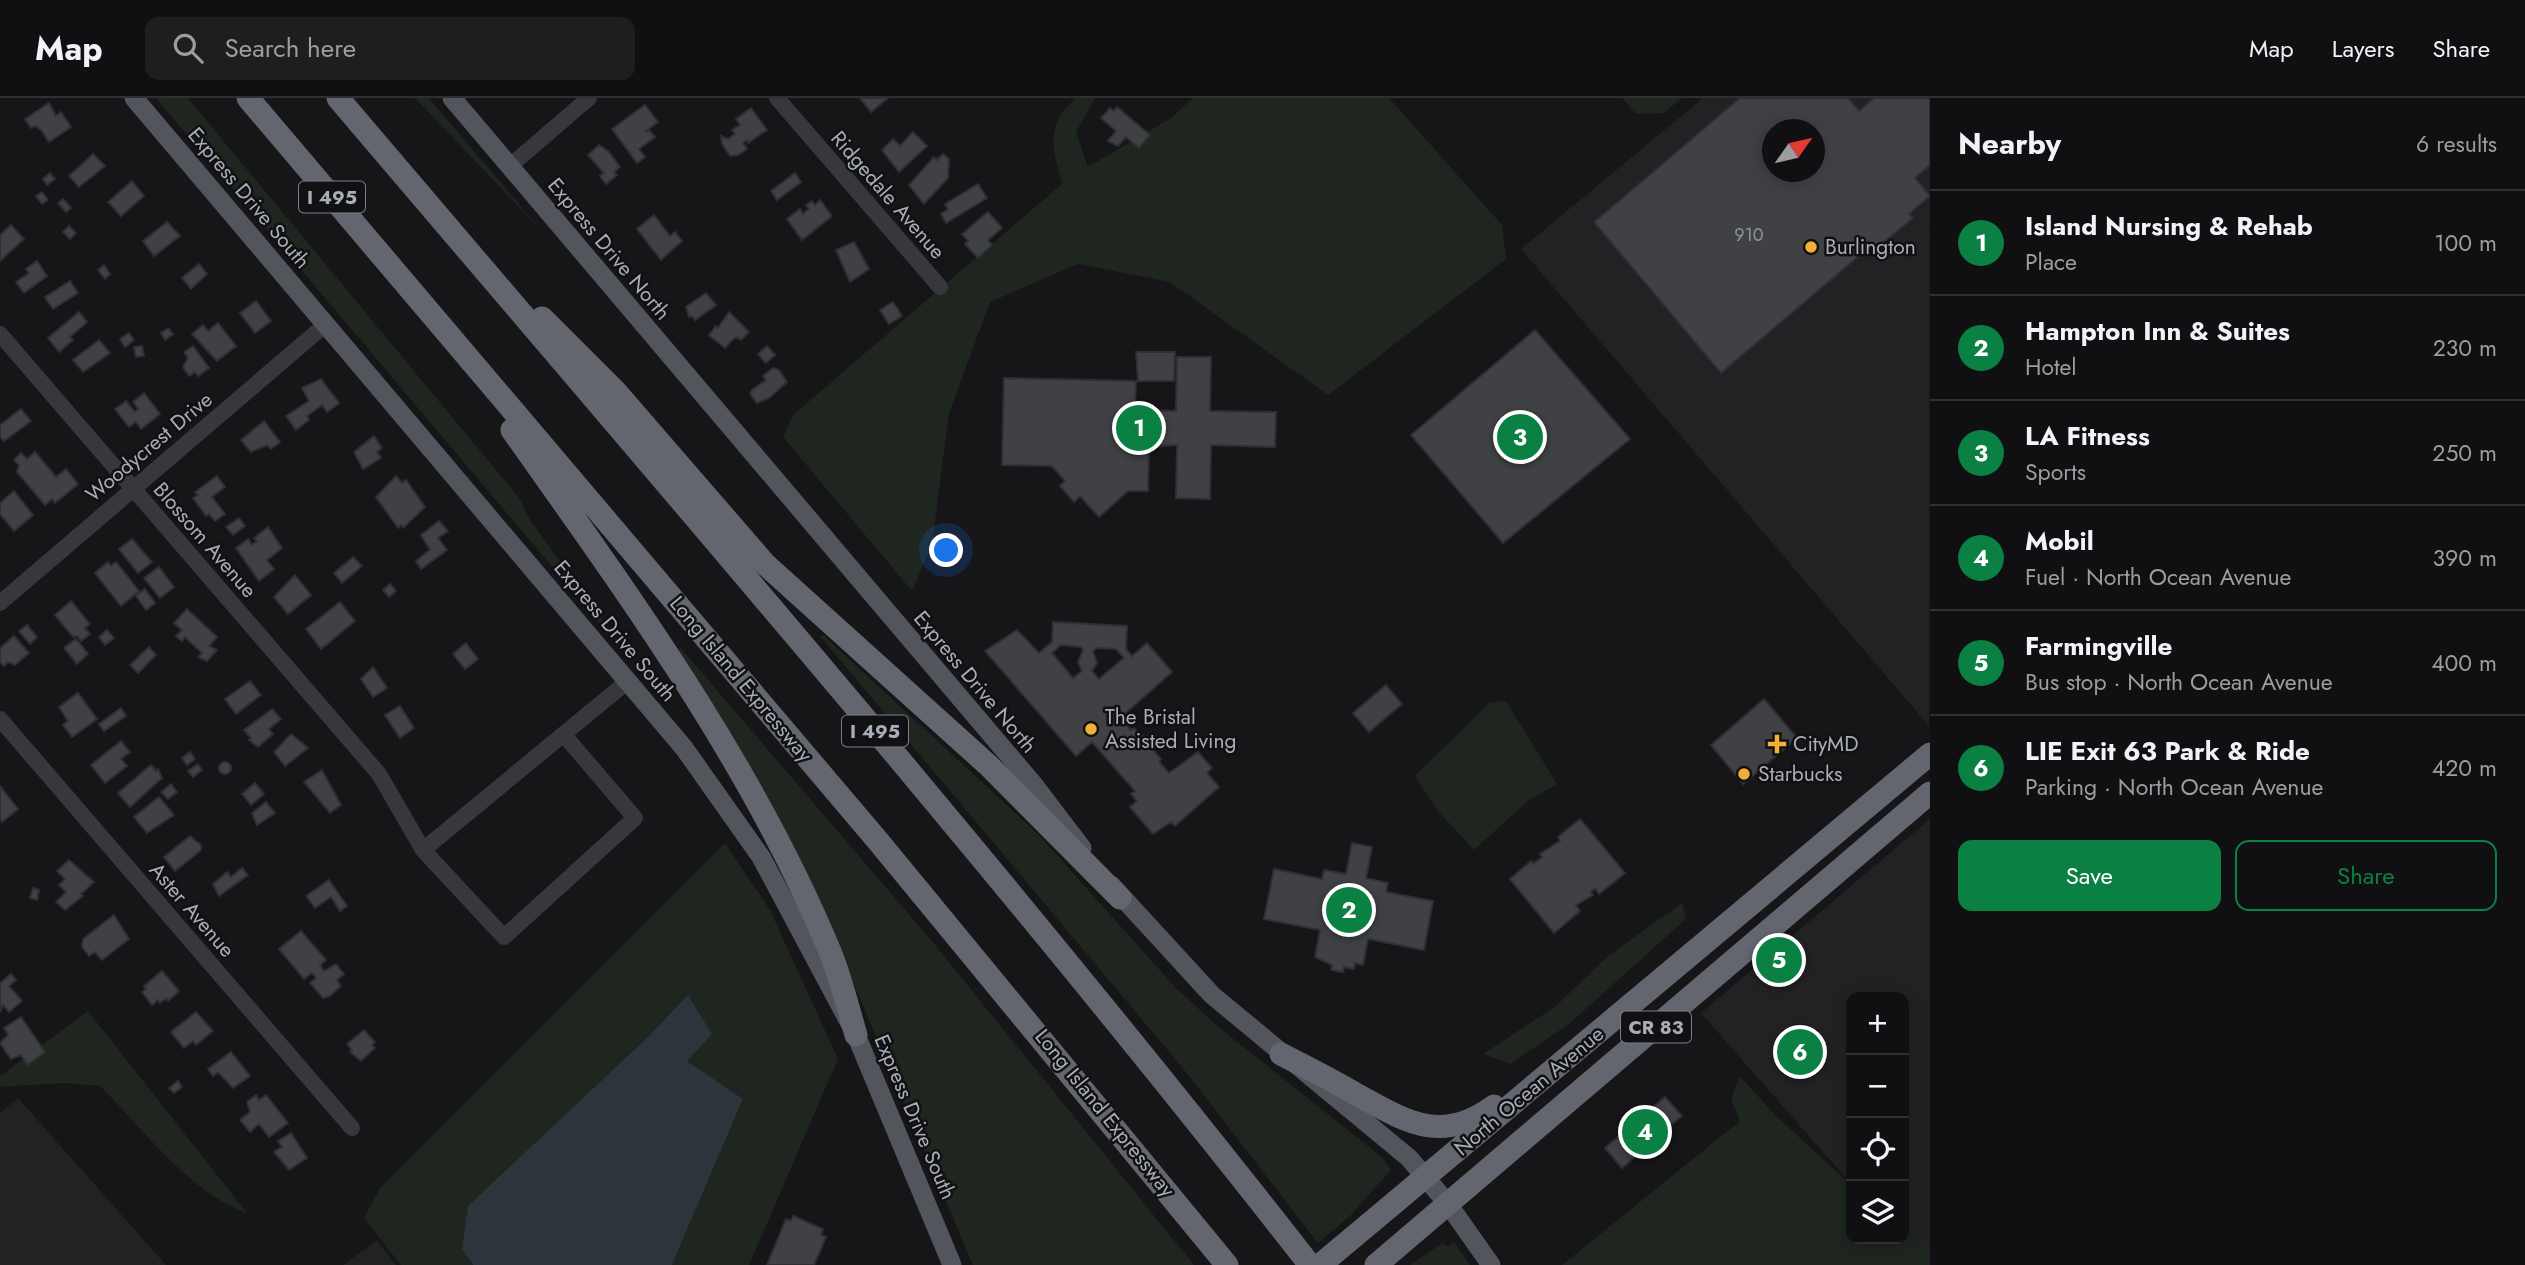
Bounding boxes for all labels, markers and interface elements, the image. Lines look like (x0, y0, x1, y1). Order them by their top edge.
search box (145, 17, 635, 80)
text: Map (35, 25, 103, 72)
icon: search (169, 29, 207, 67)
text: Search here (225, 29, 356, 67)
text: Map (2249, 31, 2294, 66)
text: Layers (2332, 31, 2394, 66)
text: Share (2432, 31, 2490, 66)
north arrow (1762, 119, 1825, 182)
street label: Express Drive South (181, 121, 317, 275)
text: Nearby (1958, 122, 2061, 165)
street label: Ridgedale Avenue (824, 124, 952, 266)
text: 6 results (2416, 127, 2497, 161)
street label: Express Drive North (541, 171, 677, 327)
road number: I 495 (299, 181, 365, 212)
text: Island Nursing & Rehab (2025, 207, 2313, 245)
house number: 910 (1734, 222, 1764, 248)
text: 1 (1975, 226, 1987, 260)
text: 100 m (2434, 226, 2497, 260)
place label: Burlington (1825, 232, 1916, 262)
marker: Burlington (1803, 239, 1819, 255)
text: Place (2025, 245, 2077, 279)
text: Hampton Inn & Suites (2025, 312, 2290, 350)
text: 2 (1973, 331, 1989, 365)
text: 230 m (2433, 331, 2497, 365)
text: Hotel (2025, 350, 2077, 384)
street label: Woodycrest Drive (79, 385, 219, 509)
pin: 1 (1116, 402, 1162, 454)
pin: 3 (1497, 411, 1543, 463)
text: LA Fitness (2025, 417, 2150, 455)
text: 3 (1974, 436, 1988, 470)
text: 250 m (2432, 436, 2497, 470)
text: Sports (2025, 455, 2086, 489)
street label: Blossom Avenue (146, 476, 264, 605)
text: Mobil (2025, 522, 2094, 560)
your location (929, 533, 963, 567)
text: 4 (1973, 541, 1989, 575)
text: 390 m (2433, 541, 2497, 575)
street label: Express Drive South (547, 554, 683, 708)
text: Fuel · North Ocean Avenue (2025, 560, 2291, 594)
street label: Long Island Expressway (663, 590, 820, 769)
street label: Express Drive North (907, 604, 1043, 760)
text: Farmingville (2025, 627, 2172, 665)
text: 5 (1974, 646, 1988, 680)
text: 400 m (2431, 646, 2497, 680)
text: Bus stop · North Ocean Avenue (2025, 665, 2333, 699)
place label: The Bristal Assisted Living (1105, 702, 1236, 756)
road number: I 495 (842, 716, 908, 746)
marker: The Bristal Assisted Living (1083, 721, 1099, 737)
place label: CityMD (1793, 729, 1858, 759)
text: LIE Exit 63 Park & Ride (2025, 732, 2310, 770)
marker: CityMD (1767, 734, 1787, 754)
text: 6 (1973, 751, 1989, 785)
text: 420 m (2432, 751, 2497, 785)
place label: Starbucks (1758, 759, 1843, 789)
marker: Starbucks (1736, 766, 1752, 782)
text: Parking · North Ocean Avenue (2025, 770, 2323, 804)
button: Save (1958, 840, 2221, 911)
button: Share (2235, 840, 2497, 911)
street label: Aster Avenue (142, 856, 242, 964)
pin: 2 (1326, 884, 1372, 936)
pin: 5 (1756, 934, 1802, 986)
map controls (1846, 992, 1909, 1244)
button: + (1846, 992, 1909, 1055)
road number: CR 83 (1621, 1012, 1691, 1043)
street label: North Ocean Avenue (1448, 1019, 1611, 1163)
street label: Long Island Expressway (1028, 1023, 1183, 1204)
pin: 6 (1777, 1026, 1823, 1078)
street label: Express Drive South (867, 1030, 963, 1204)
button: − (1846, 1055, 1909, 1118)
pin: 4 (1622, 1106, 1668, 1158)
button: locate (1846, 1118, 1909, 1181)
button: layers (1846, 1181, 1909, 1244)

